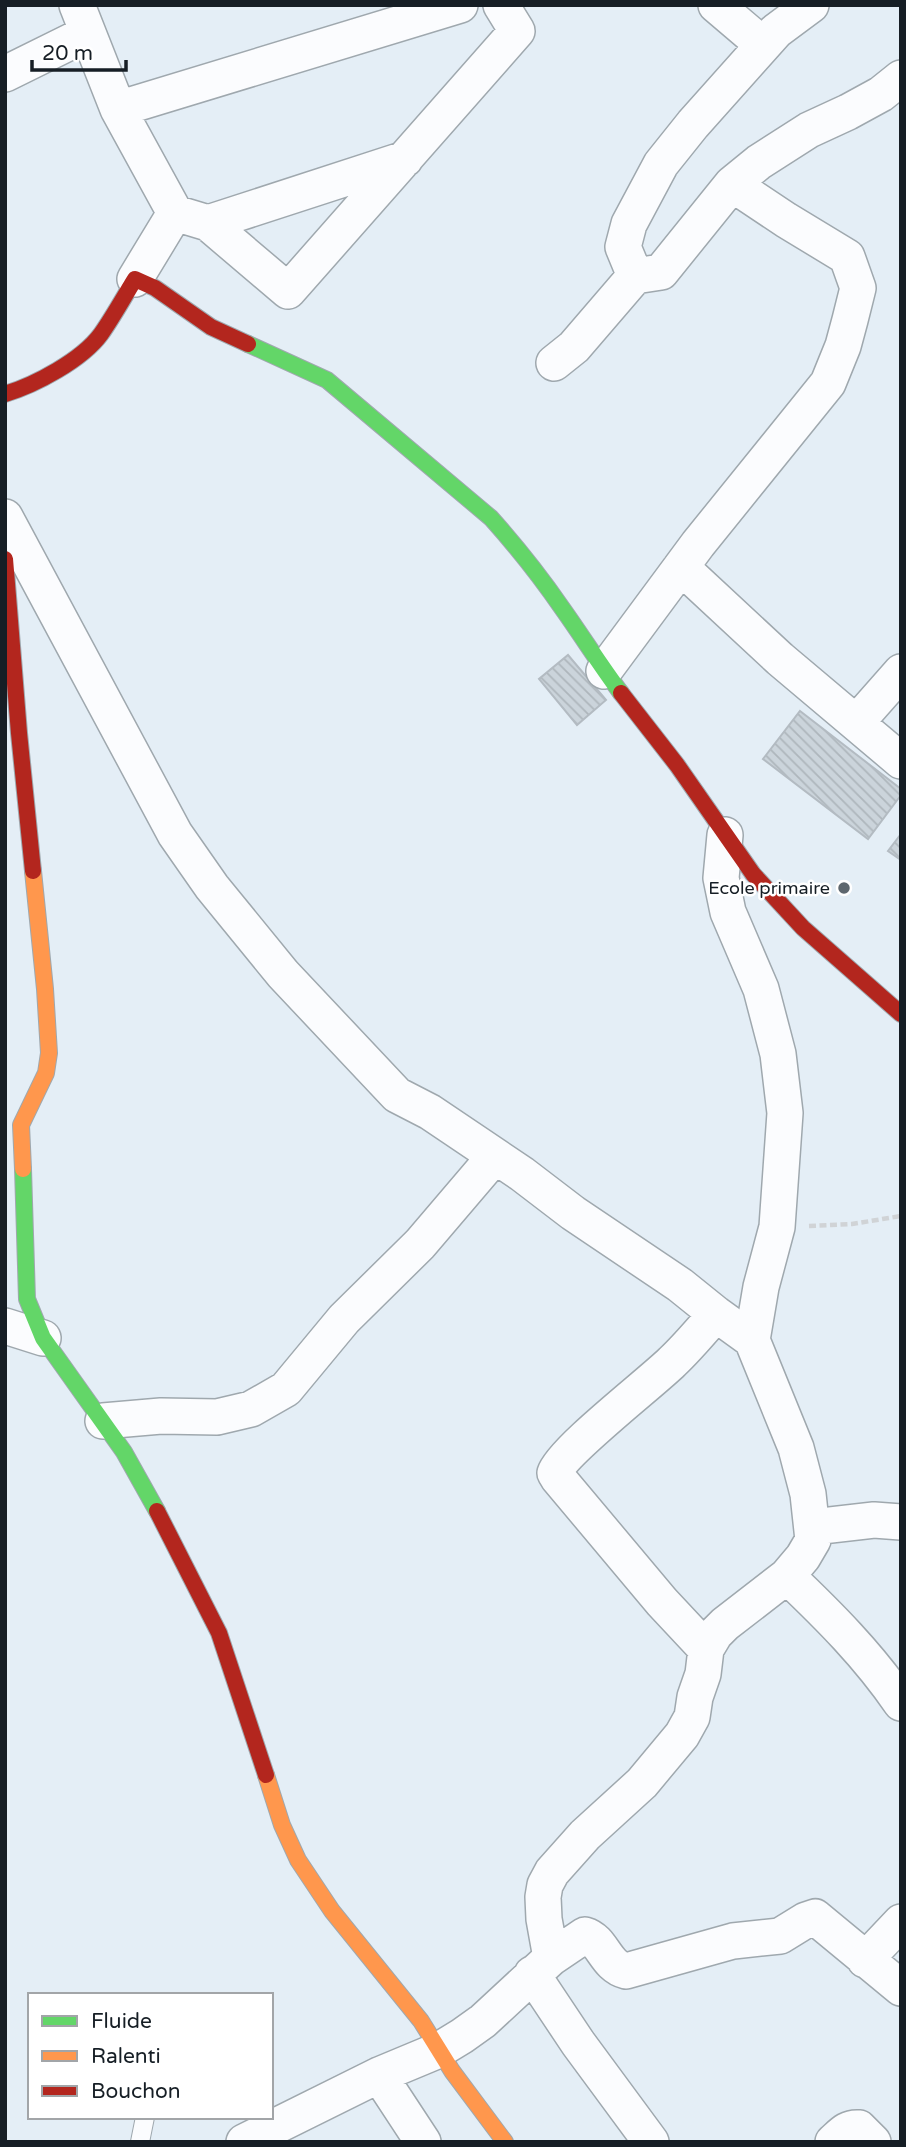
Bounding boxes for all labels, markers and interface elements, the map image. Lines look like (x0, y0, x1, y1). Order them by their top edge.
scale bar (32, 28, 126, 72)
text: 20 m (42, 41, 93, 66)
place label: Ecole primaire (708, 877, 830, 899)
marker: Ecole primaire (836, 880, 852, 896)
legend (28, 1993, 273, 2119)
text: Fluide (91, 2009, 152, 2034)
text: Ralenti (91, 2044, 161, 2069)
text: Bouchon (91, 2079, 181, 2104)

